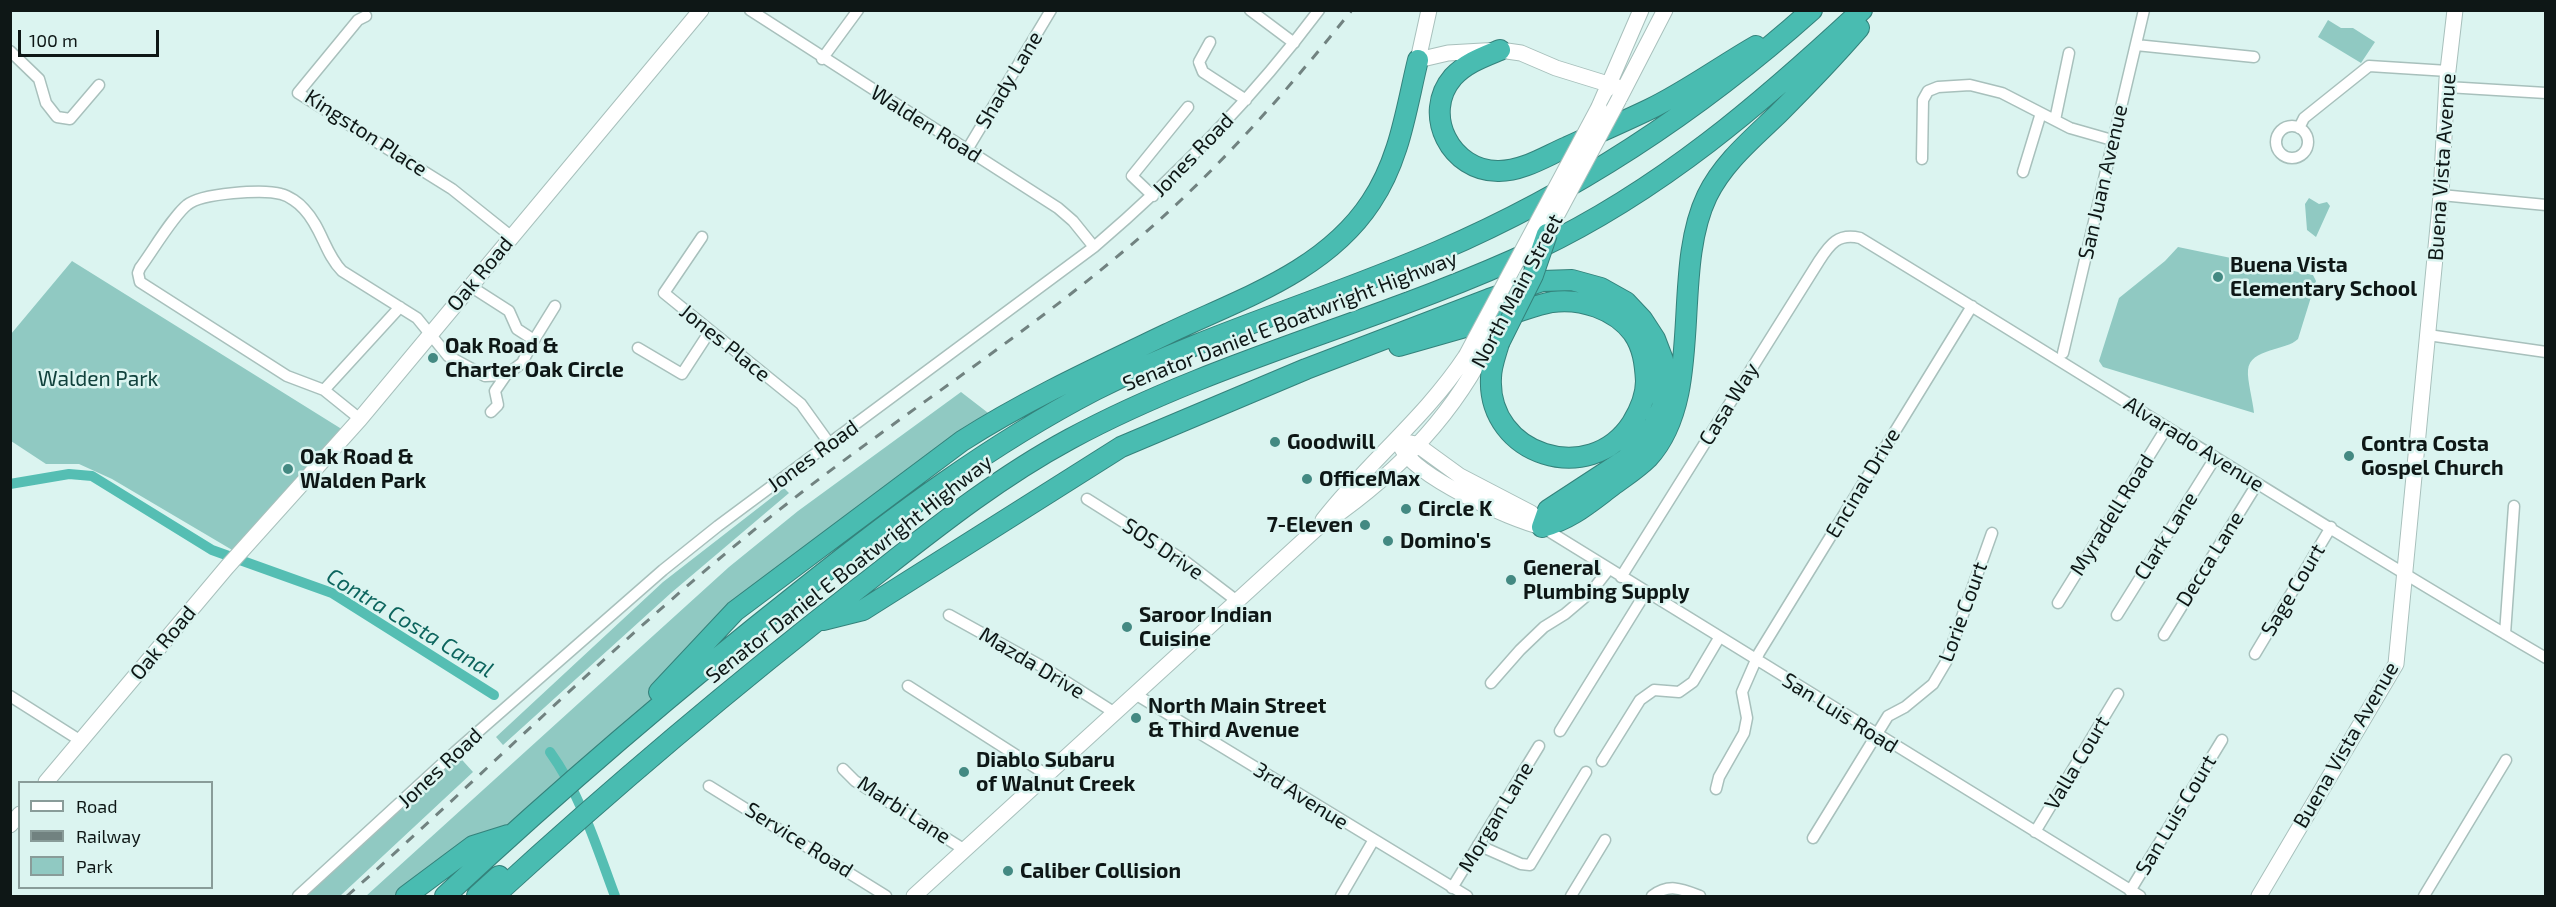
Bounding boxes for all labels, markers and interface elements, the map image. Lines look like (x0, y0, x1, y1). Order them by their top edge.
scale bar (21, 18, 162, 56)
street label: Shady Lane (970, 27, 1048, 133)
text: 100 m (29, 29, 78, 51)
street label: Buena Vista Avenue (2423, 72, 2461, 262)
street label: Walden Road (866, 80, 986, 168)
street label: Kingston Place (300, 84, 432, 182)
street label: San Juan Avenue (2073, 102, 2133, 262)
street label: Jones Road (1147, 108, 1239, 202)
street label: North Main Street (1466, 210, 1568, 372)
street label: Oak Road (442, 232, 518, 316)
street label: Senator Daniel E Boatwright Highway (1119, 245, 1461, 397)
place label: Buena Vista Elementary School (2230, 252, 2417, 302)
marker: Buena Vista Elementary School (2211, 270, 2225, 284)
street label: Jones Place (675, 299, 775, 387)
place label: Oak Road & Charter Oak Circle (445, 333, 624, 383)
marker: Oak Road & Charter Oak Circle (426, 351, 440, 365)
street label: Casa Way (1694, 358, 1764, 450)
park label: Walden Park (38, 366, 158, 392)
street label: Alvarado Avenue (2119, 391, 2269, 497)
street label: Jones Road (763, 415, 863, 497)
street label: Encinal Drive (1820, 423, 1906, 543)
place label: Goodwill (1287, 429, 1375, 455)
place label: Contra Costa Gospel Church (2361, 431, 2504, 481)
marker: Goodwill (1268, 435, 1282, 449)
place label: Oak Road & Walden Park (300, 444, 426, 494)
street label: Senator Daniel E Boatwright Highway (701, 449, 997, 689)
marker: Contra Costa Gospel Church (2342, 449, 2356, 463)
street label: Myradell Road (2065, 450, 2159, 580)
marker: Oak Road & Walden Park (281, 462, 295, 476)
place label: OfficeMax (1319, 466, 1420, 492)
marker: OfficeMax (1300, 472, 1314, 486)
street label: Clark Lane (2129, 487, 2203, 585)
place label: Circle K (1418, 496, 1492, 522)
marker: Circle K (1399, 502, 1413, 516)
street label: Decca Lane (2171, 507, 2249, 611)
place label: 7-Eleven (1267, 512, 1353, 538)
street label: SOS Drive (1118, 513, 1208, 585)
marker: 7-Eleven (1358, 518, 1372, 532)
place label: Domino's (1400, 528, 1491, 554)
marker: Domino's (1381, 534, 1395, 548)
street label: Sage Court (2256, 539, 2330, 641)
place label: General Plumbing Supply (1523, 555, 1690, 605)
street label: Lorie Court (1933, 559, 1993, 665)
water label: Contra Costa Canal (322, 563, 498, 683)
marker: General Plumbing Supply (1504, 573, 1518, 587)
street label: Oak Road (125, 601, 201, 685)
place label: Saroor Indian Cuisine (1139, 602, 1272, 652)
marker: Saroor Indian Cuisine (1120, 620, 1134, 634)
street label: Mazda Drive (975, 622, 1089, 704)
street label: Buena Vista Avenue (2288, 657, 2404, 833)
street label: San Luis Road (1777, 667, 1903, 759)
place label: North Main Street & Third Avenue (1148, 693, 1326, 743)
marker: North Main Street & Third Avenue (1129, 711, 1143, 725)
street label: Valla Court (2039, 712, 2115, 814)
street label: Jones Road (393, 723, 487, 813)
place label: Diablo Subaru of Walnut Creek (976, 747, 1135, 797)
street label: San Luis Court (2130, 750, 2222, 880)
street label: 3rd Avenue (1249, 757, 1353, 835)
street label: Morgan Lane (1453, 757, 1539, 877)
marker: Diablo Subaru of Walnut Creek (957, 765, 971, 779)
street label: Marbi Lane (853, 771, 955, 849)
legend (18, 781, 213, 889)
text: Road (76, 795, 117, 817)
street label: Service Road (740, 797, 858, 883)
text: Railway (76, 825, 141, 847)
text: Park (76, 855, 113, 877)
place label: Caliber Collision (1020, 858, 1181, 884)
marker: Caliber Collision (1001, 864, 1015, 878)

